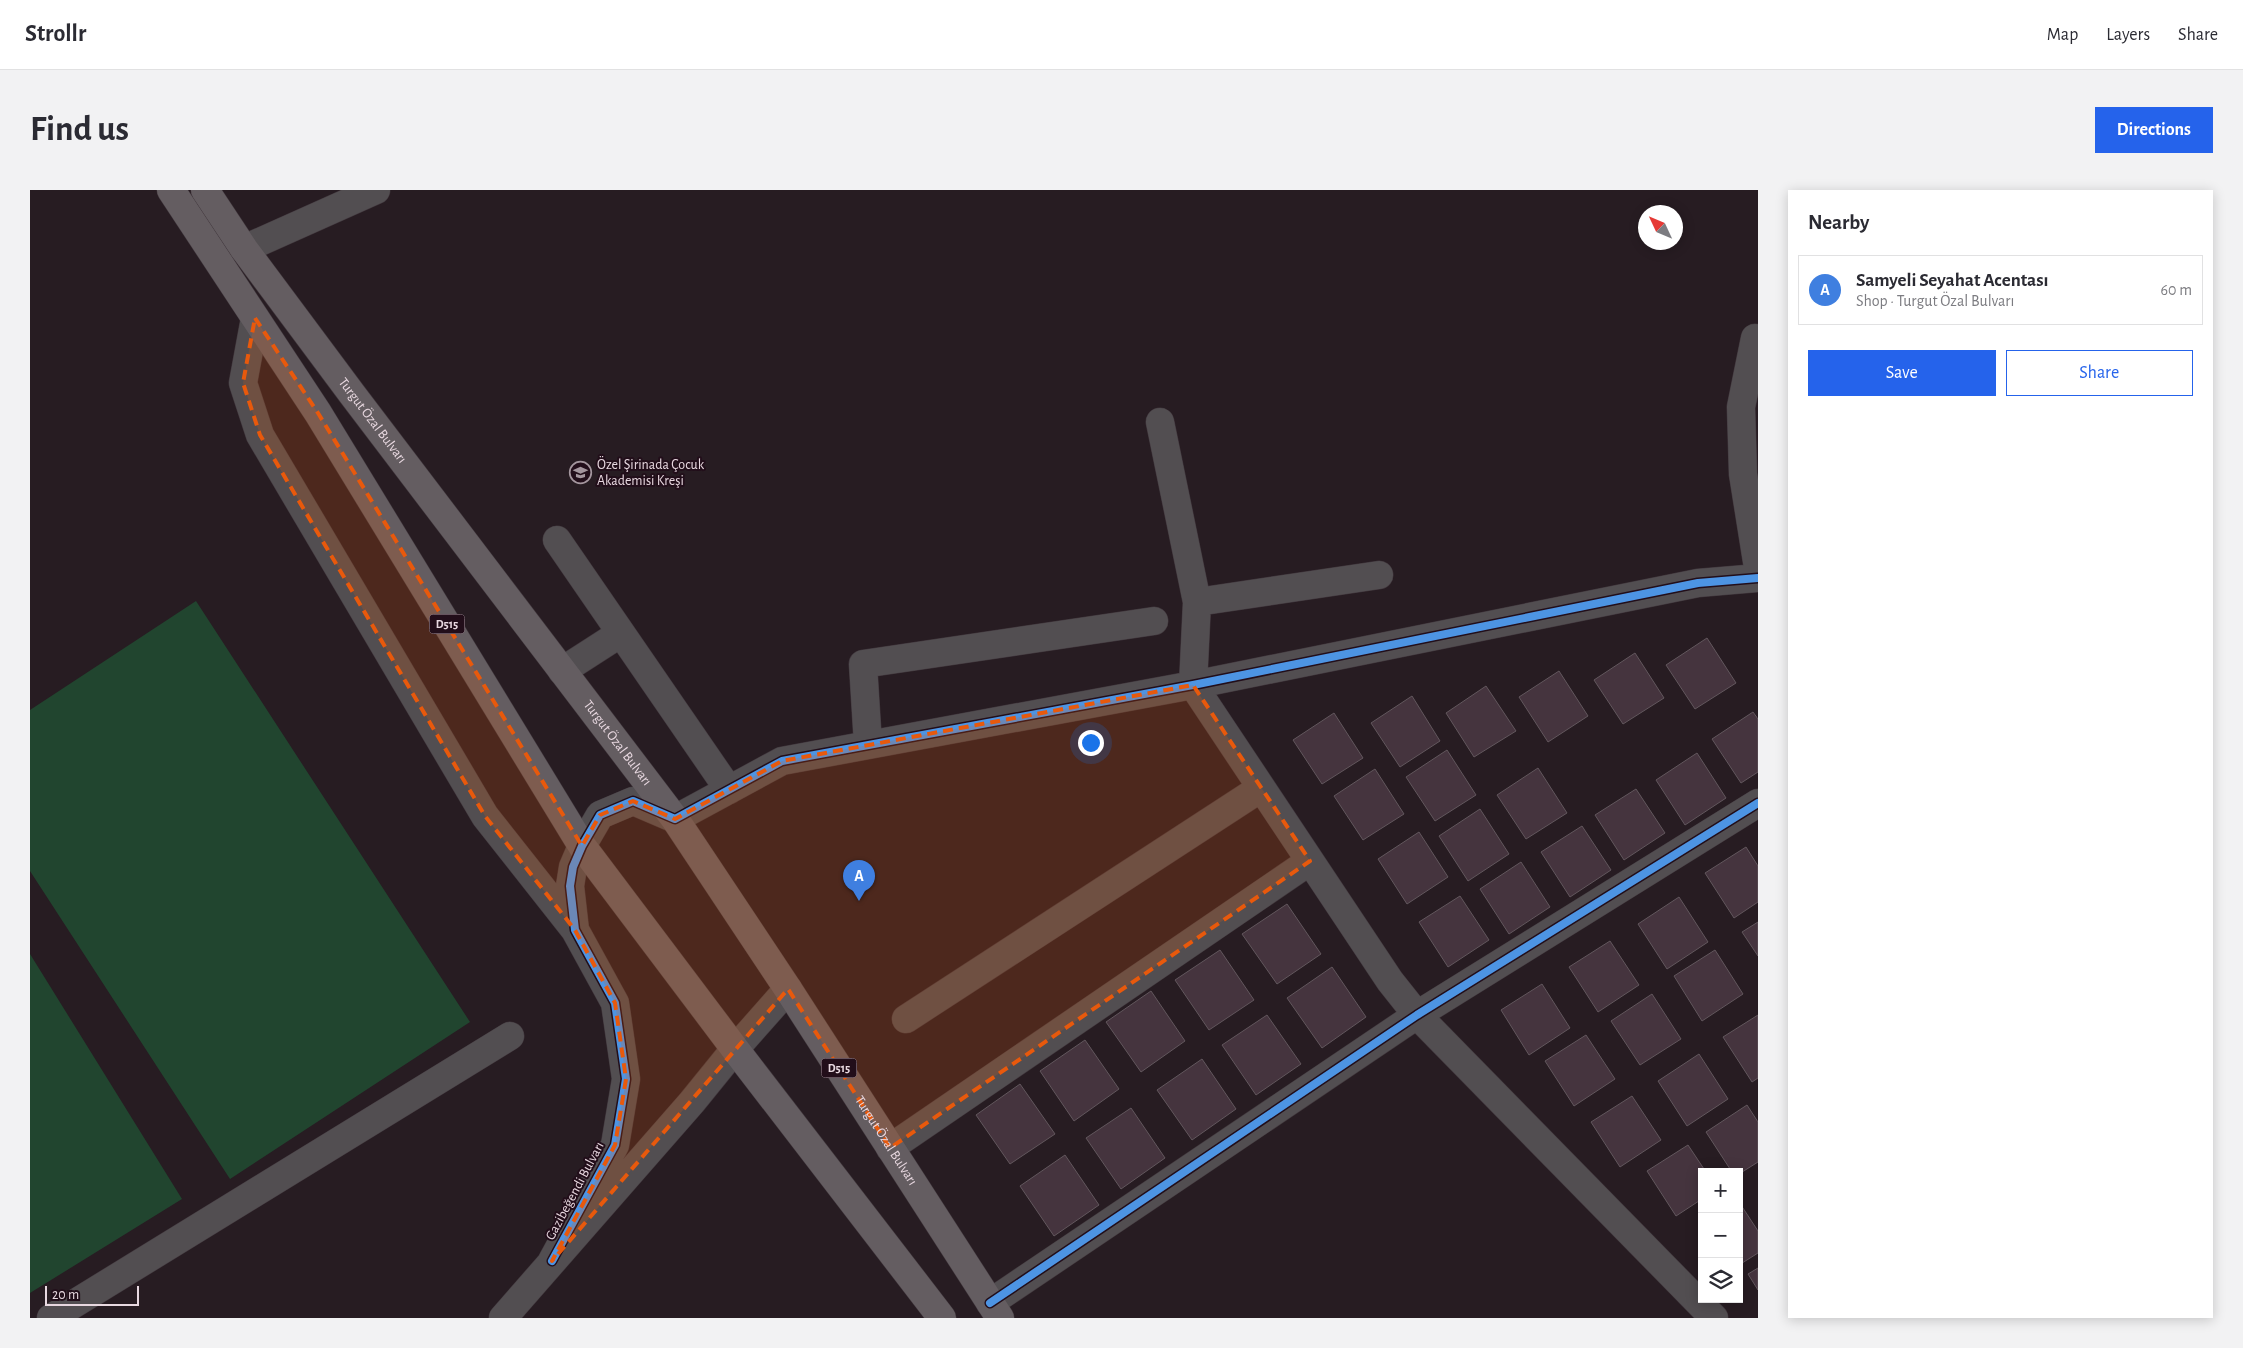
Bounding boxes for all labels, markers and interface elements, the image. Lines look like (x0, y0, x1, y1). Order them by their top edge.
text: Strollr (25, 22, 86, 46)
text: Map (2047, 26, 2078, 44)
text: Layers (2106, 26, 2150, 44)
text: Share (2178, 26, 2218, 44)
button: Directions (2095, 107, 2213, 153)
text: Find us (30, 112, 129, 147)
north arrow (1638, 205, 1683, 250)
text: Nearby (1808, 212, 1869, 233)
text: Samyeli Seyahat Acentası (1856, 271, 2049, 290)
text: A (1820, 282, 1830, 298)
text: 60 m (2161, 282, 2192, 298)
text: Shop · Turgut Özal Bulvarı (1856, 293, 2014, 309)
button: Save (1808, 350, 1996, 396)
button: Share (2006, 350, 2193, 396)
street label: Turgut Özal Bulvarı (336, 375, 409, 466)
place label: Özel Şirinada Çocuk Akademisi Kreşi (597, 455, 705, 488)
school or university icon: Özel Şirinada Çocuk Akademisi Kreşi (569, 461, 593, 485)
road number: D515 (430, 614, 464, 634)
street label: Turgut Özal Bulvarı (581, 698, 654, 788)
your location (1078, 730, 1104, 756)
pin: A (843, 860, 875, 901)
road number: D515 (822, 1058, 856, 1078)
street label: Turgut Özal Bulvarı (852, 1094, 920, 1188)
street label: Gazibeğendi Bulvarı (543, 1140, 607, 1242)
map controls (1698, 1168, 1743, 1303)
button: + (1698, 1168, 1743, 1213)
button: − (1698, 1213, 1743, 1258)
button: layers (1698, 1258, 1743, 1303)
scale bar (45, 1283, 139, 1306)
text: 20 m (52, 1288, 79, 1302)

